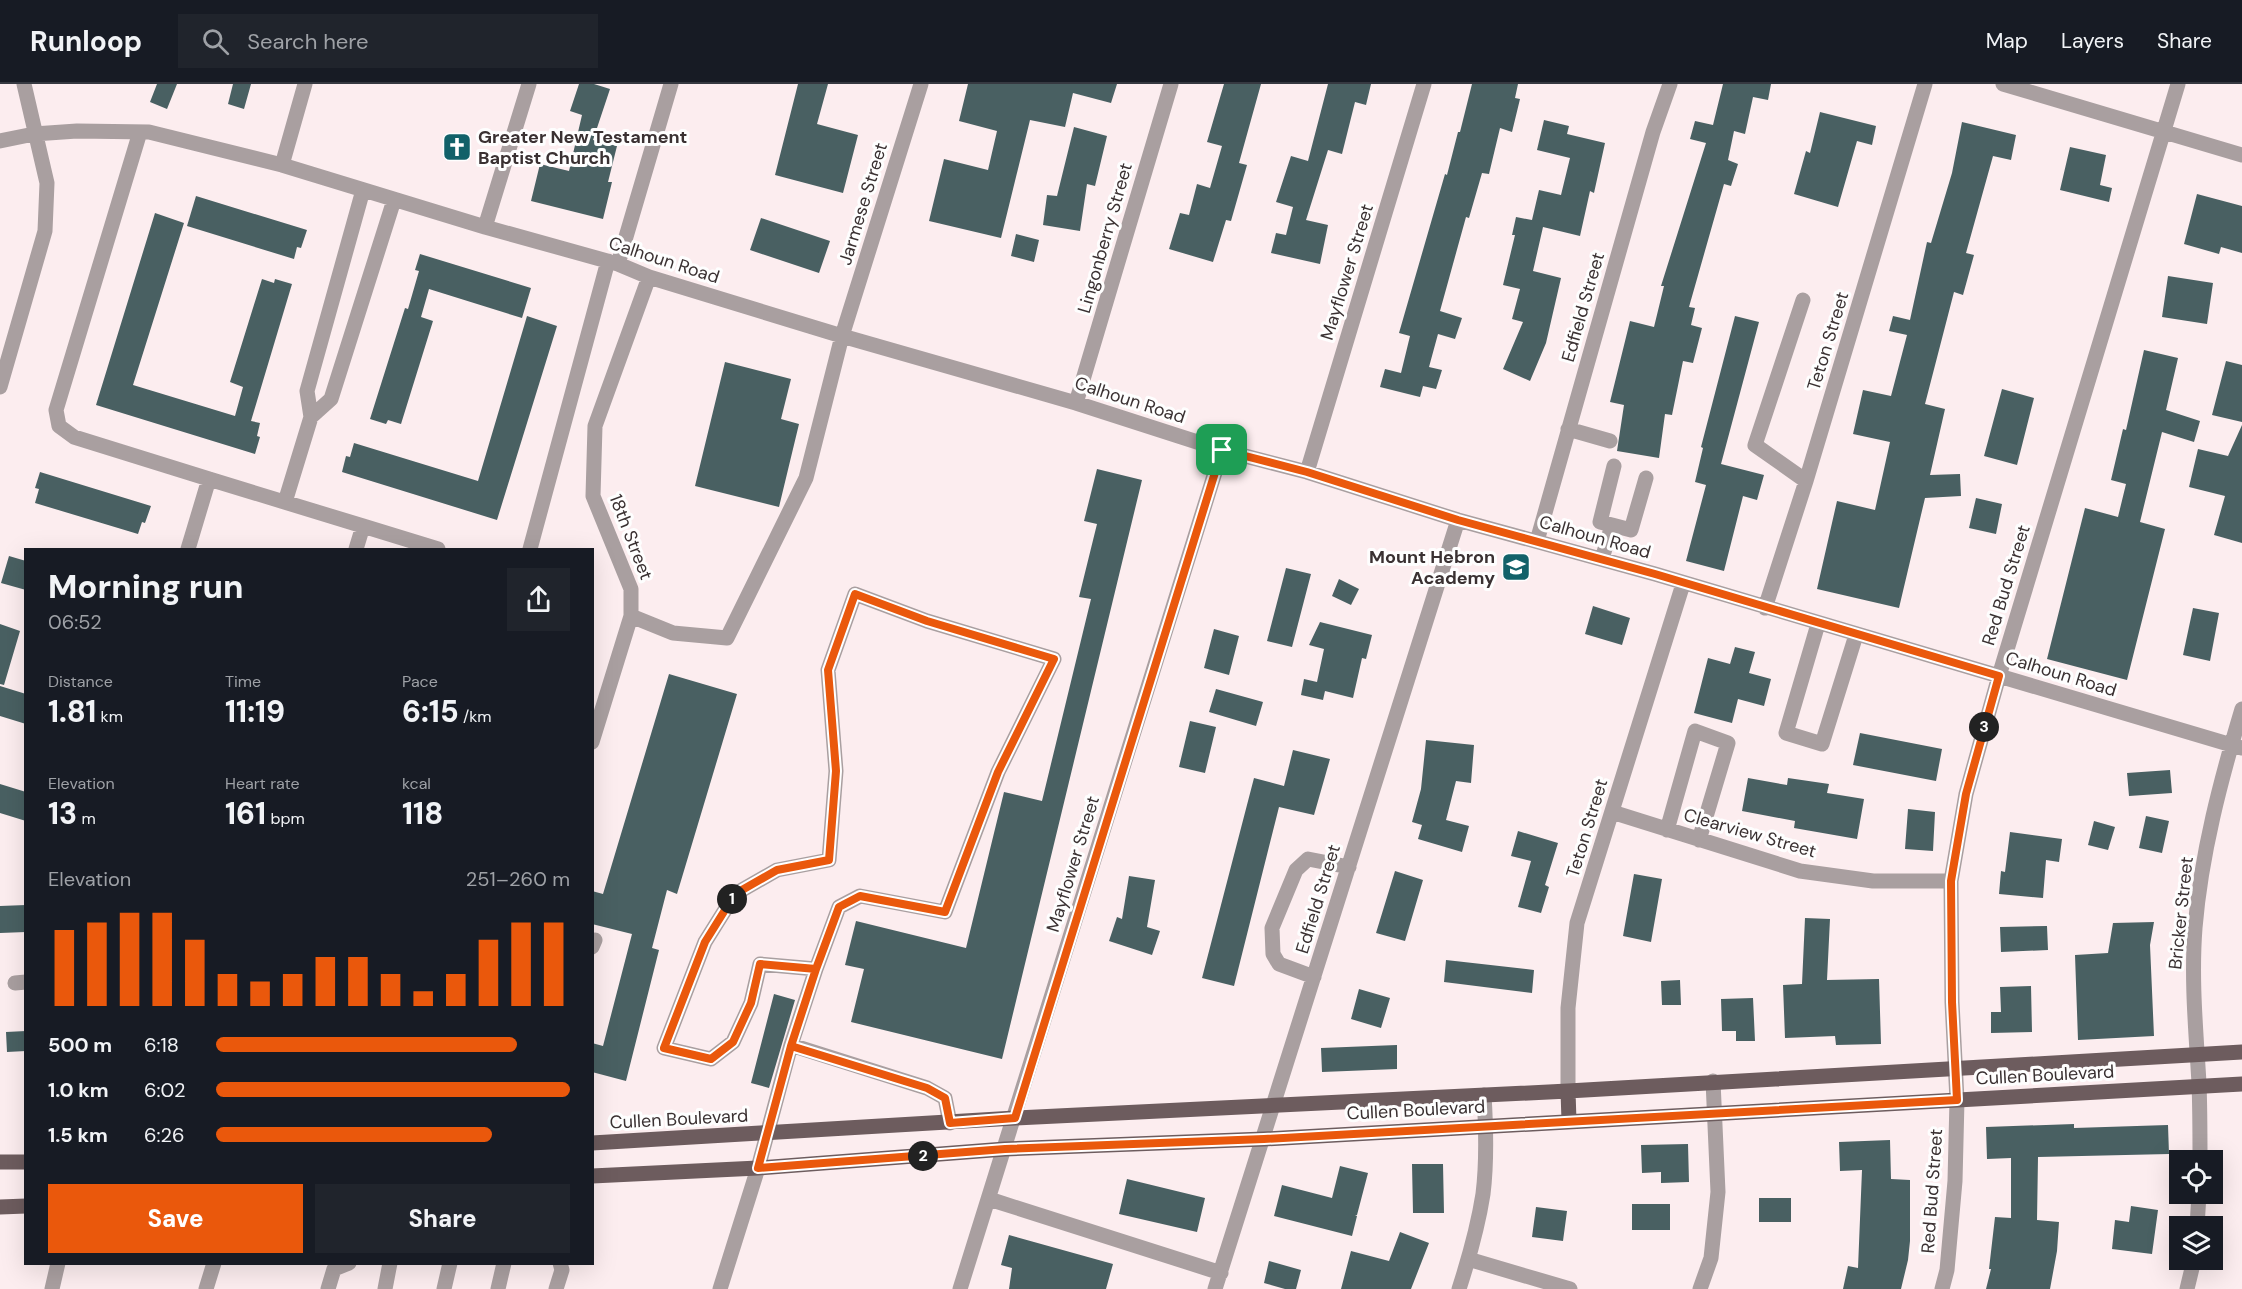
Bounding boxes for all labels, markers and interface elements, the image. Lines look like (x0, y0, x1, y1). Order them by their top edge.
search box (178, 14, 598, 68)
text: Runloop (30, 23, 142, 60)
icon: search (199, 25, 232, 58)
text: Search here (247, 27, 369, 56)
text: Map (1986, 27, 2028, 55)
text: Layers (2061, 27, 2124, 55)
text: Share (2157, 27, 2212, 55)
place label: Greater New Testament Baptist Church (478, 125, 687, 170)
church icon: Greater New Testament Baptist Church (441, 131, 473, 163)
street label: Jarmese Street (833, 140, 893, 268)
street label: Lingonberry Street (1072, 160, 1138, 316)
street label: Mayflower Street (1315, 201, 1379, 343)
street label: Calhoun Road (606, 231, 722, 289)
street label: Edfield Street (1556, 249, 1610, 365)
street label: Teton Street (1802, 289, 1854, 393)
street label: Calhoun Road (1072, 371, 1188, 429)
pin (1196, 424, 1247, 475)
icon: arrive (1205, 433, 1238, 466)
street label: 18th Street (604, 491, 658, 583)
street label: Calhoun Road (1536, 510, 1654, 564)
street label: Red Bud Street (1976, 522, 2036, 648)
place label: Mount Hebron Academy (1369, 545, 1495, 590)
school or university icon: Mount Hebron Academy (1500, 551, 1532, 583)
text: Morning run (48, 565, 243, 608)
button: share (507, 568, 570, 631)
text: 06:52 (48, 609, 102, 635)
street label: Calhoun Road (2002, 646, 2120, 702)
text: Distance (48, 671, 113, 692)
text: Time (225, 671, 261, 692)
text: Pace (402, 671, 438, 692)
text: 1.81 (48, 692, 96, 731)
text: 11:19 (225, 692, 285, 731)
text: 6:15 (402, 692, 459, 731)
text: km (96, 706, 123, 727)
text: /km (459, 706, 491, 727)
pin: 3 (1969, 712, 1999, 742)
text: 3 (1979, 716, 1989, 737)
text: Elevation (48, 773, 115, 794)
text: Heart rate (225, 773, 300, 794)
text: kcal (402, 773, 431, 794)
street label: Teton Street (1561, 776, 1613, 880)
street label: Mayflower Street (1041, 793, 1105, 935)
text: 13 (48, 794, 77, 833)
text: 161 (225, 794, 266, 833)
text: 118 (402, 794, 443, 833)
street label: Clearview Street (1681, 803, 1819, 863)
text: m (77, 808, 96, 829)
text: bpm (266, 808, 305, 829)
street label: Edfield Street (1290, 841, 1346, 957)
street label: Bricker Street (2163, 855, 2199, 971)
text: Elevation (48, 866, 131, 892)
text: 251–260 m (466, 866, 570, 892)
pin: 1 (717, 884, 747, 914)
text: 1 (729, 888, 735, 909)
text: 500 m (48, 1032, 112, 1058)
text: 6:18 (144, 1032, 179, 1058)
street label: Cullen Boulevard (1975, 1059, 2115, 1091)
text: 1.0 km (48, 1077, 109, 1103)
text: 6:02 (144, 1077, 186, 1103)
street label: Cullen Boulevard (1346, 1094, 1486, 1126)
street label: Cullen Boulevard (609, 1103, 749, 1135)
text: 1.5 km (48, 1122, 108, 1148)
text: 6:26 (144, 1122, 185, 1148)
street label: Red Bud Street (1916, 1128, 1948, 1254)
pin: 2 (908, 1141, 938, 1171)
text: 2 (918, 1145, 928, 1166)
map controls (2169, 1150, 2223, 1270)
button: locate (2169, 1150, 2223, 1204)
button: Save (48, 1184, 303, 1253)
button: Share (315, 1184, 570, 1253)
button: layers (2169, 1216, 2223, 1270)

